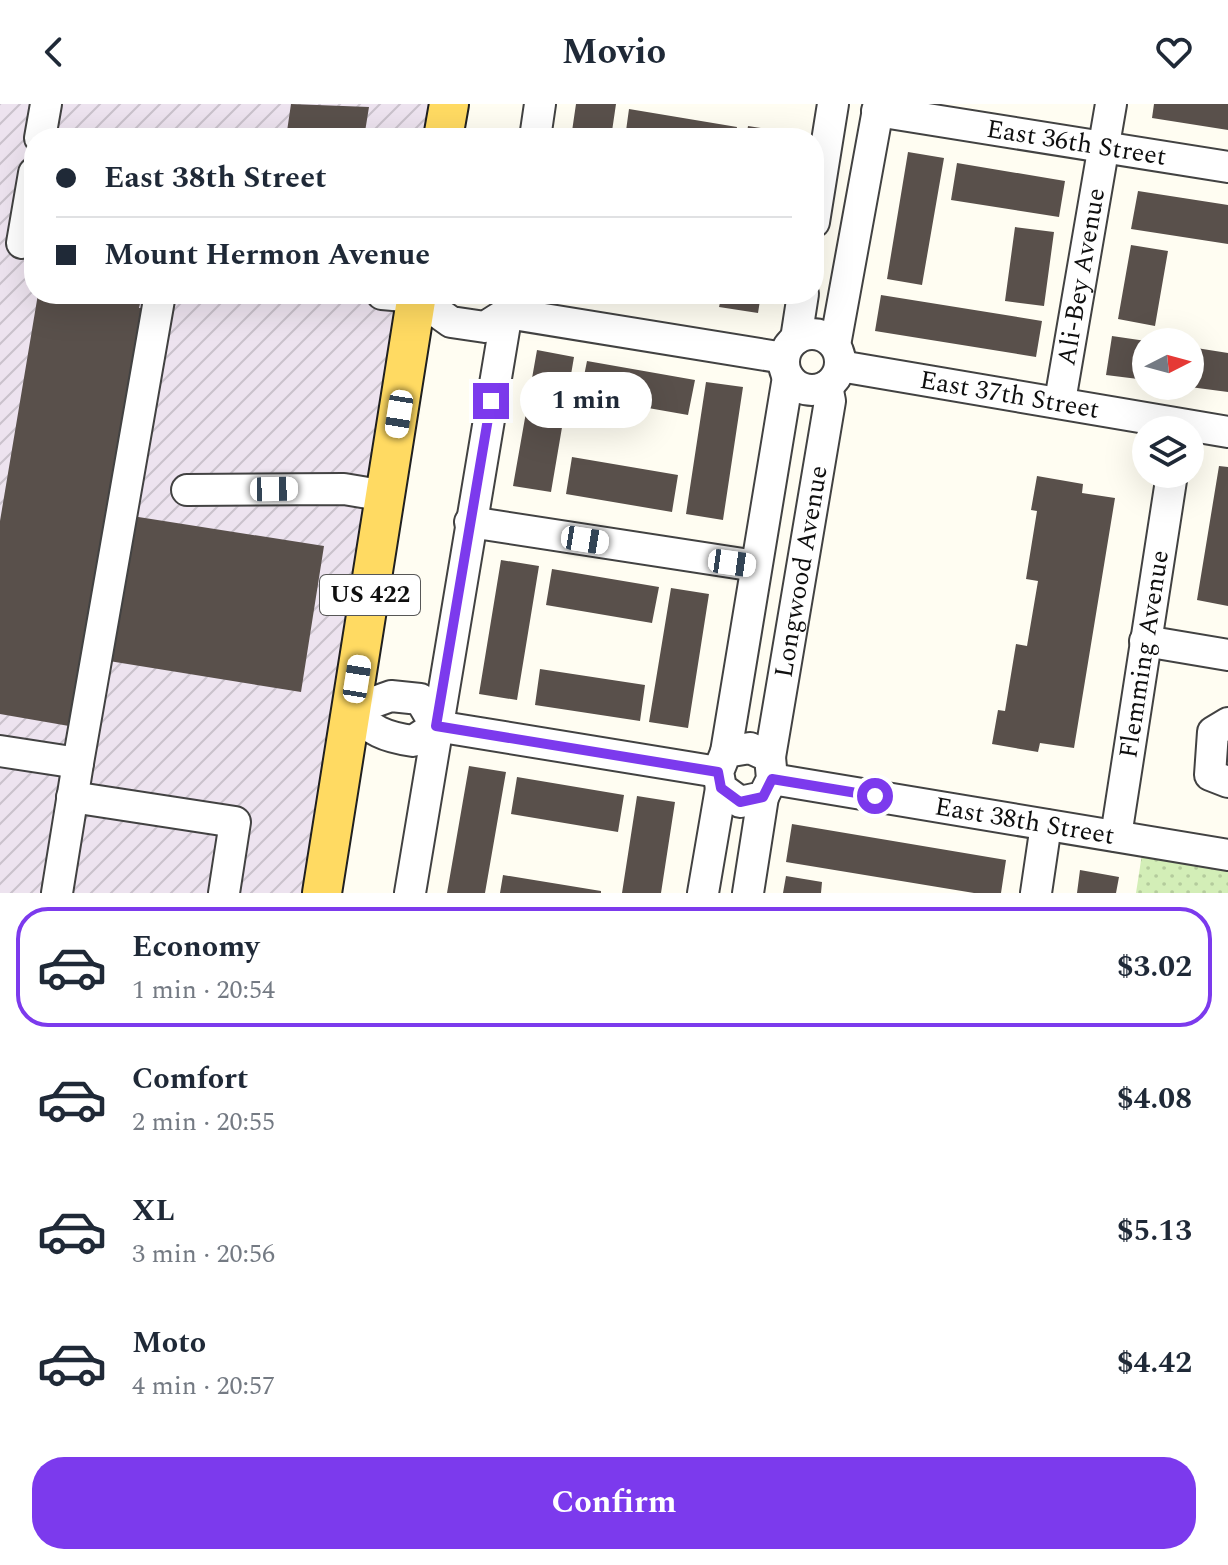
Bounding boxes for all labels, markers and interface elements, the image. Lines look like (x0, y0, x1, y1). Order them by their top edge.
text: Movio (562, 25, 666, 80)
icon: back (32, 30, 76, 74)
icon: heart (1152, 30, 1196, 74)
street label: East 36th Street (984, 109, 1169, 177)
text: East 38th Street (104, 155, 327, 201)
street label: Ali-Bey Avenue (1046, 185, 1116, 369)
text: Mount Hermon Avenue (104, 232, 430, 278)
north arrow (1132, 328, 1204, 400)
map controls (1132, 328, 1204, 488)
street label: East 37th Street (917, 360, 1102, 430)
callout: 1 min (519, 373, 651, 429)
text: 1 min (551, 380, 621, 420)
route end (473, 383, 509, 419)
car (383, 388, 415, 440)
button: layers (1132, 416, 1204, 488)
street label: Longwood Avenue (764, 463, 839, 681)
car (250, 477, 298, 501)
car (559, 524, 611, 556)
street label: Flemming Avenue (1108, 547, 1180, 761)
car (707, 548, 757, 578)
road number: US 422 (320, 575, 420, 615)
car (341, 653, 373, 705)
route start (857, 778, 893, 814)
street label: East 38th Street (932, 786, 1117, 856)
text: Economy (132, 924, 259, 970)
icon: car (36, 931, 108, 1003)
text: $3.02 (1117, 944, 1192, 990)
text: 1 min · 20:54 (132, 970, 275, 1010)
text: Comfort (132, 1056, 248, 1102)
icon: car (36, 1063, 108, 1135)
text: $4.08 (1117, 1076, 1192, 1122)
text: 2 min · 20:55 (132, 1102, 275, 1142)
text: XL (132, 1188, 175, 1234)
icon: car (36, 1195, 108, 1267)
text: $5.13 (1117, 1208, 1192, 1254)
text: 3 min · 20:56 (132, 1234, 275, 1274)
text: Moto (132, 1320, 206, 1366)
icon: car (36, 1327, 108, 1399)
text: $4.42 (1117, 1340, 1192, 1386)
text: 4 min · 20:57 (132, 1366, 275, 1406)
button: Confirm (32, 1457, 1196, 1549)

